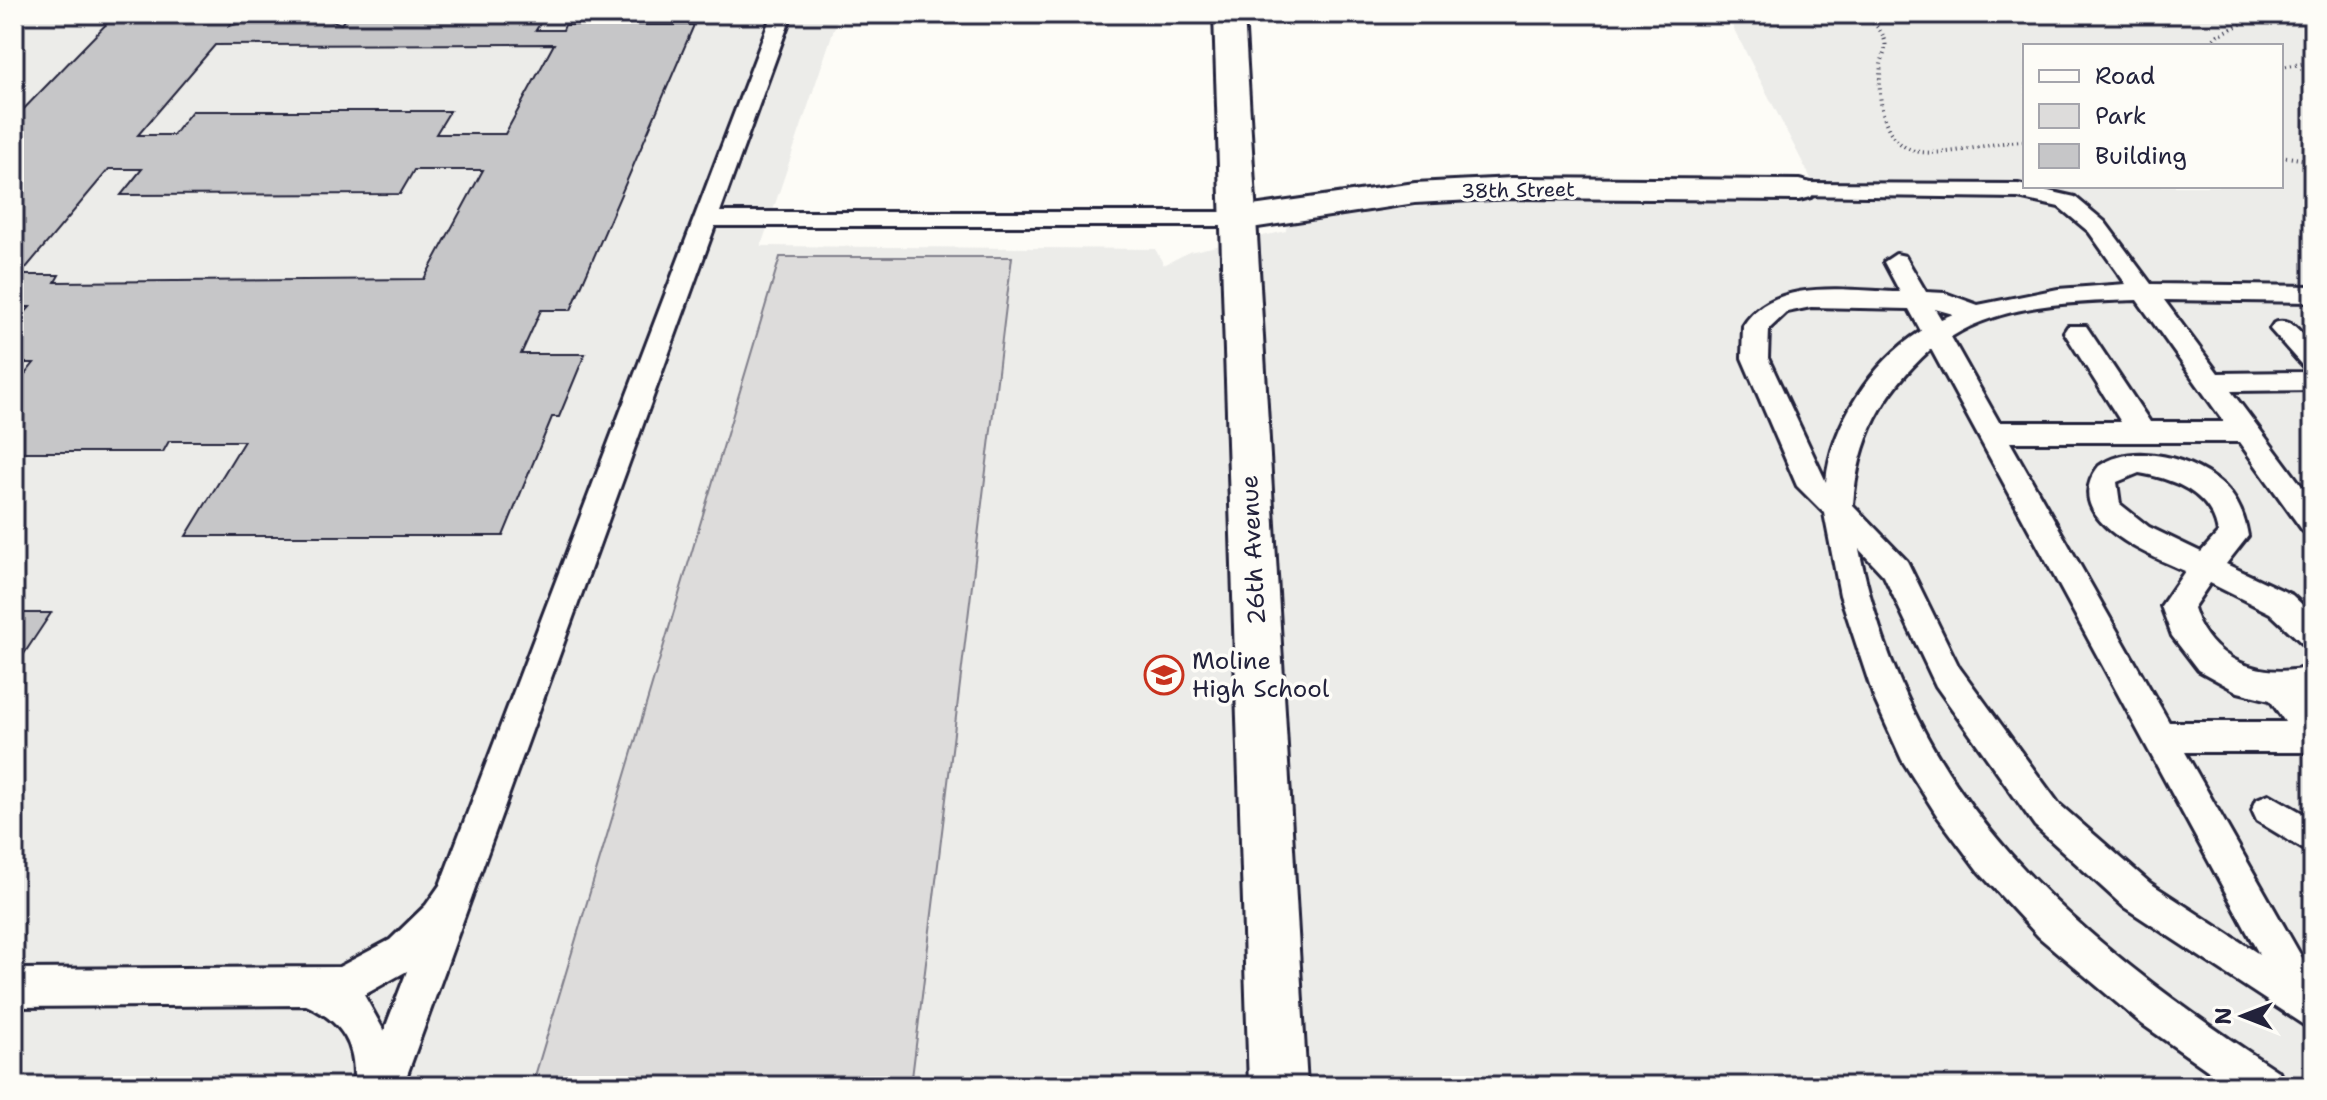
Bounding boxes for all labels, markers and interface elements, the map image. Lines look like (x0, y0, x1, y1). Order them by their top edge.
legend (2023, 44, 2283, 188)
text: Road (2095, 60, 2155, 92)
text: Park (2095, 100, 2147, 132)
text: Building (2095, 140, 2187, 172)
street label: 38th Street (1461, 176, 1575, 204)
street label: 26th Avenue (1233, 474, 1273, 626)
place label: Moline High School (1192, 645, 1330, 705)
school or university icon: Moline High School (1143, 654, 1185, 696)
north arrow (2203, 976, 2283, 1056)
text: N (2209, 1007, 2238, 1025)

